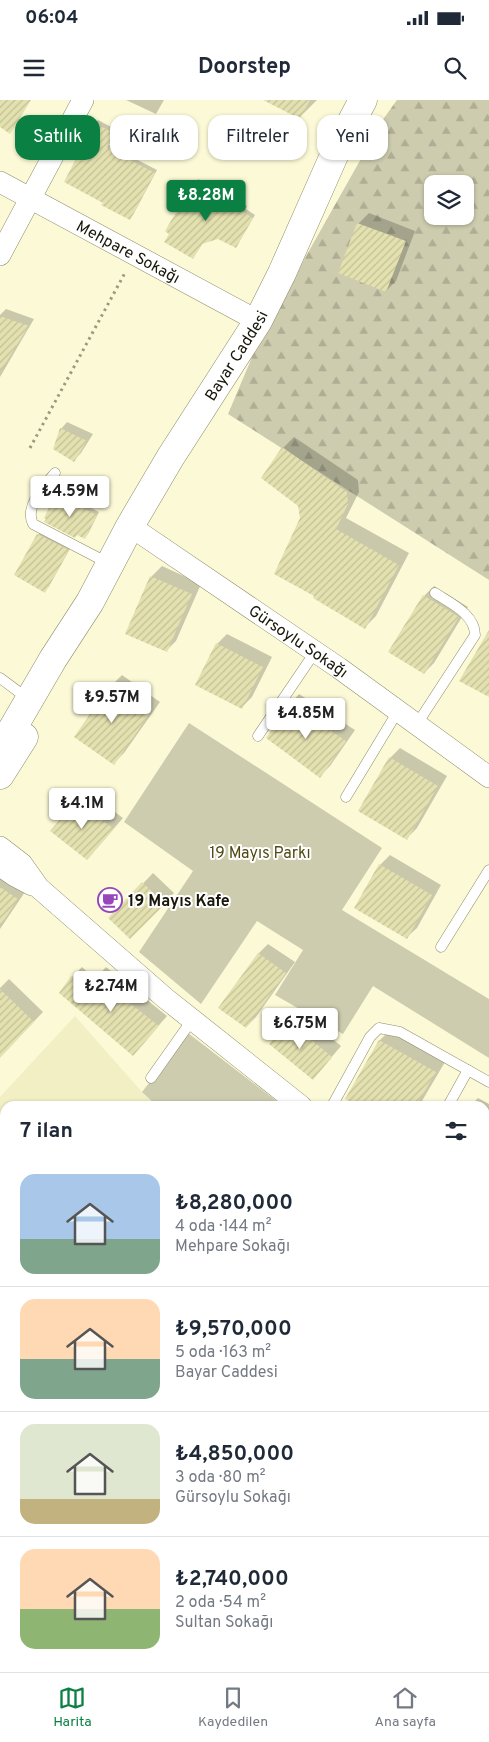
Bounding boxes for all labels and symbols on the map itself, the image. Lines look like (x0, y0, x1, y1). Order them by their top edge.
pin: ₺8.28M (165, 180, 247, 222)
street label: Mehpare Sokağı (72, 217, 183, 289)
street label: Bayar Caddesi (201, 308, 273, 405)
pin: ₺4.59M (29, 476, 111, 518)
street label: Gürsoylu Sokağı (244, 601, 351, 683)
pin: ₺9.57M (71, 682, 153, 724)
pin: ₺4.85M (265, 698, 347, 740)
pin: ₺4.1M (47, 788, 117, 830)
park label: 19 Mayıs Parkı (209, 844, 311, 864)
cafe icon: 19 Mayıs Kafe (97, 887, 123, 913)
place label: 19 Mayıs Kafe (128, 892, 230, 912)
pin: ₺2.74M (70, 970, 152, 1013)
pin: ₺6.75M (259, 1008, 341, 1050)

